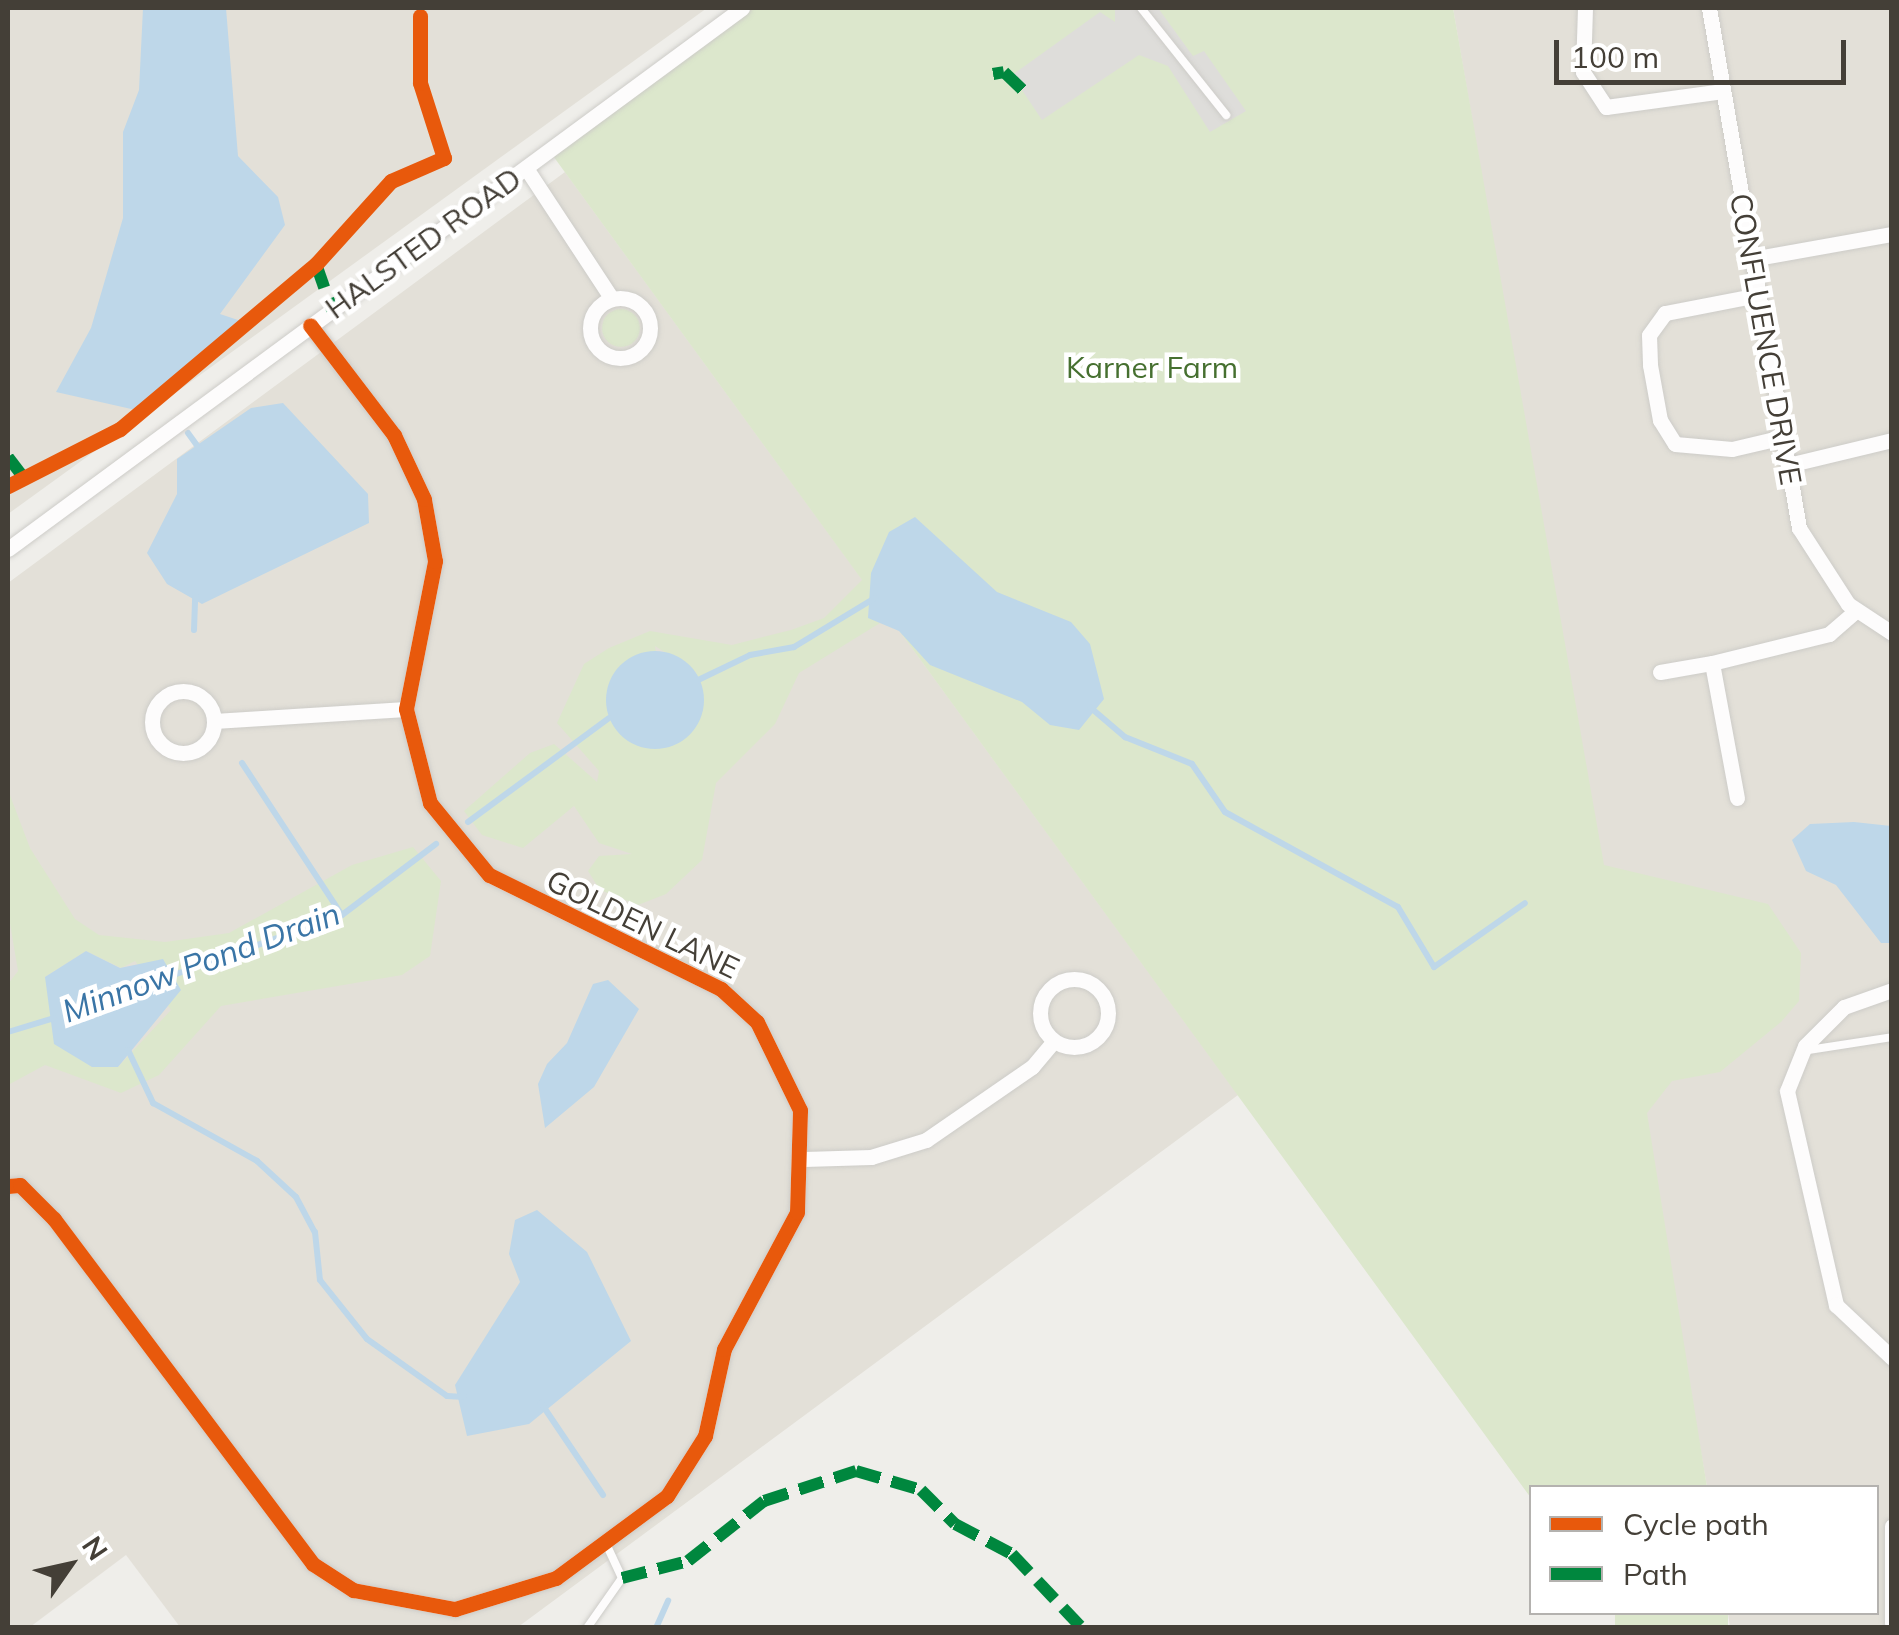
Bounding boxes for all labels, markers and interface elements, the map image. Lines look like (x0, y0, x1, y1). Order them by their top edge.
scale bar (1559, 20, 1852, 82)
text: 100 m (1571, 38, 1659, 76)
street label: HALSTED ROAD (318, 160, 528, 326)
street label: CONFLUENCE DRIVE (1723, 190, 1809, 488)
park label: Karner Farm (1066, 349, 1238, 385)
street label: GOLDEN LANE (541, 862, 745, 986)
water label: Minnow Pond Drain (57, 894, 345, 1030)
legend (1529, 1485, 1879, 1615)
text: Cycle path (1623, 1505, 1769, 1543)
north arrow (20, 1515, 120, 1615)
text: N (75, 1529, 116, 1566)
text: Path (1623, 1555, 1688, 1593)

